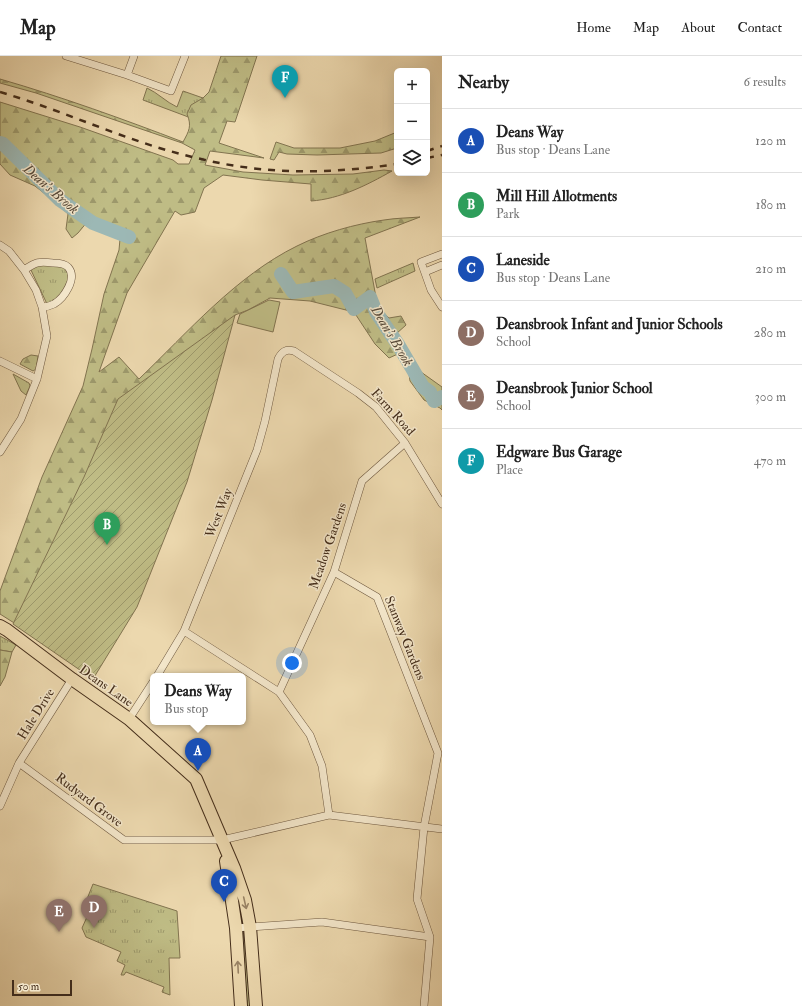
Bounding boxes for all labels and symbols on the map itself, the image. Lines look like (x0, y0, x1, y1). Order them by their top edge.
pin: F (272, 65, 298, 98)
water label: Dean's Brook (19, 160, 82, 218)
water label: Dean's Brook (367, 302, 417, 370)
street label: Farm Road (368, 385, 419, 439)
street label: West Way (201, 486, 237, 541)
street label: Meadow Gardens (306, 500, 350, 591)
pin: B (94, 512, 120, 545)
street label: Stanway Gardens (380, 594, 429, 683)
your location (282, 653, 302, 673)
street label: Deans Lane (76, 662, 137, 711)
street label: Hale Drive (14, 685, 58, 743)
pin: A (185, 738, 211, 771)
street label: Rudyard Grove (52, 770, 126, 832)
pin: C (211, 869, 237, 902)
pin: D (81, 895, 107, 928)
one-way arrow (242, 896, 249, 909)
pin: E (46, 899, 72, 932)
one-way arrow (235, 961, 242, 974)
scale bar (12, 978, 72, 997)

